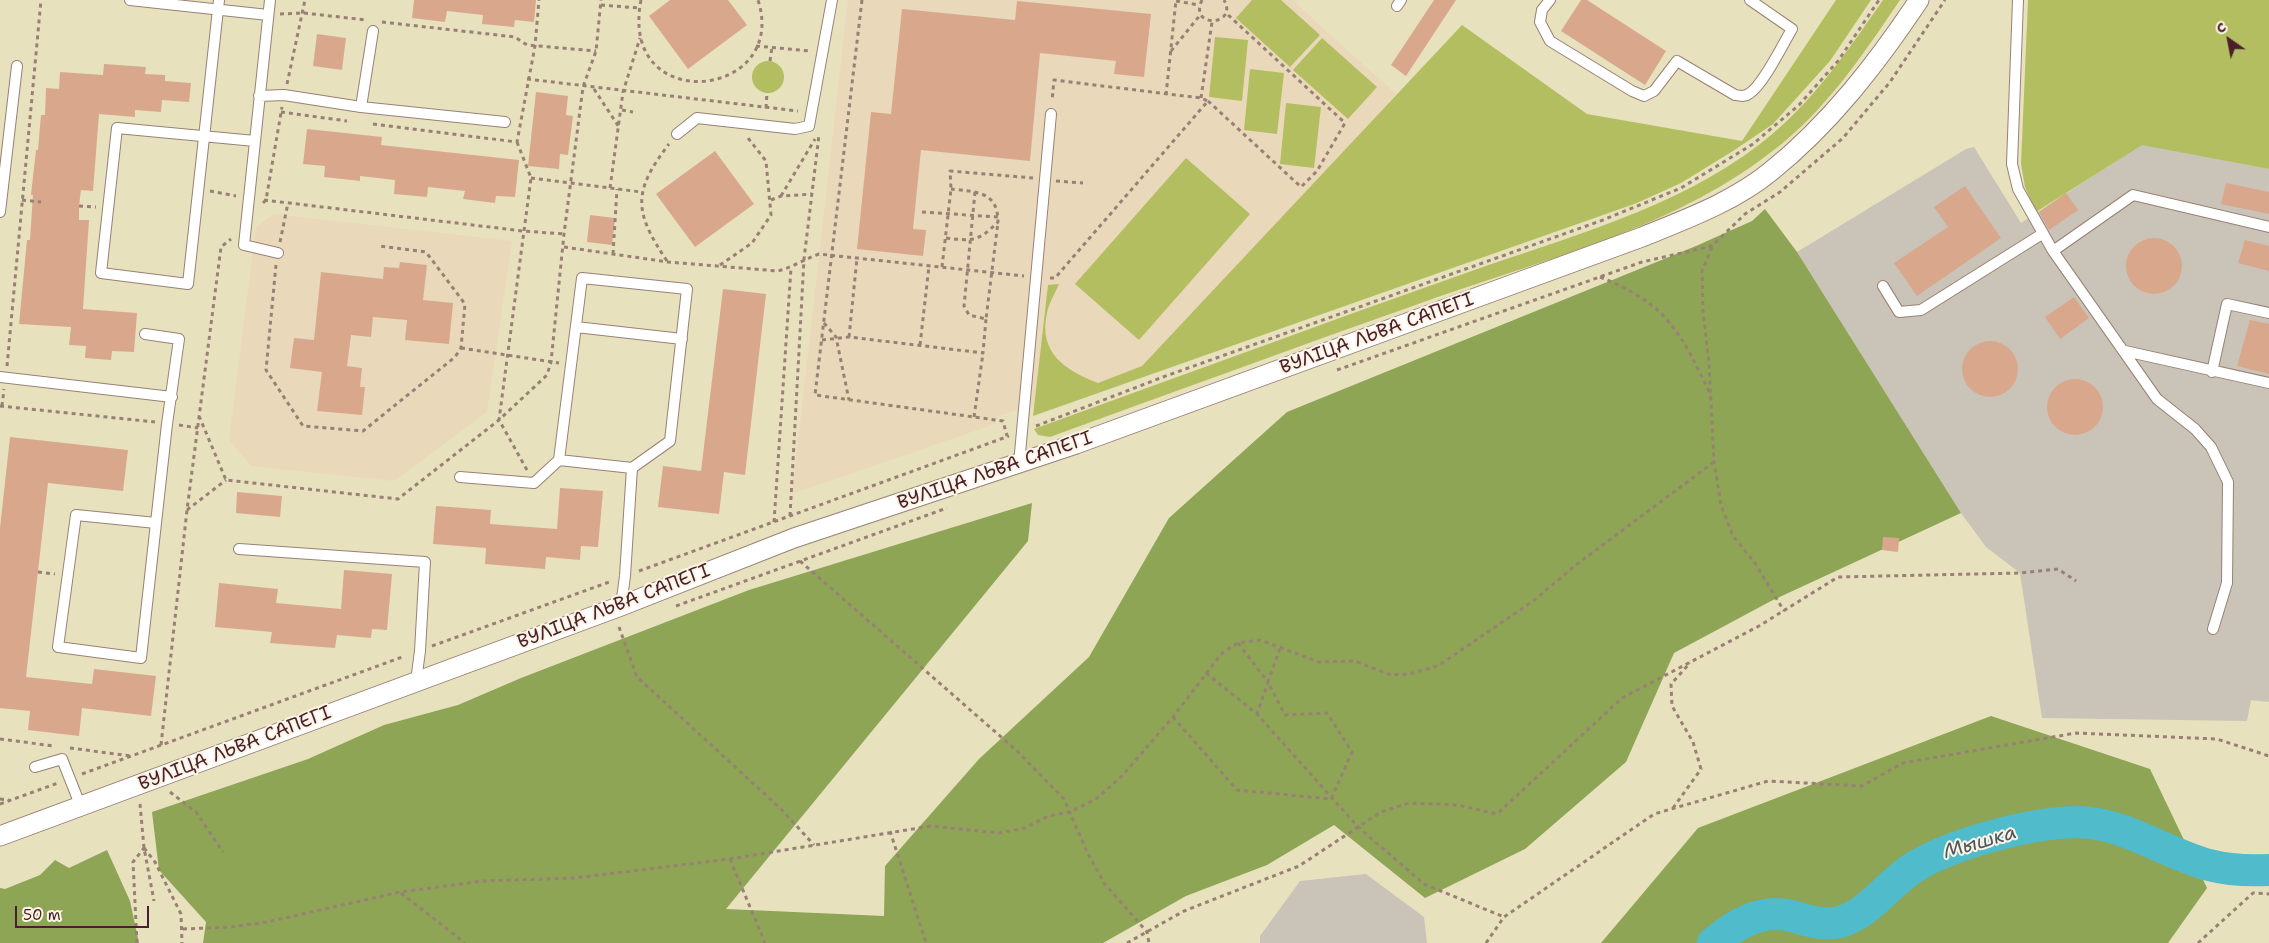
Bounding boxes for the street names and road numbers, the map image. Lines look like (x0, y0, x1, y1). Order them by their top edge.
street label: ВУЛІЦА ЛЬВА САПЕГІ (1277, 288, 1477, 380)
street label: ВУЛІЦА ЛЬВА САПЕГІ (895, 427, 1095, 515)
street label: ВУЛІЦА ЛЬВА САПЕГІ (514, 560, 714, 654)
street label: ВУЛІЦА ЛЬВА САПЕГІ (135, 702, 335, 796)

